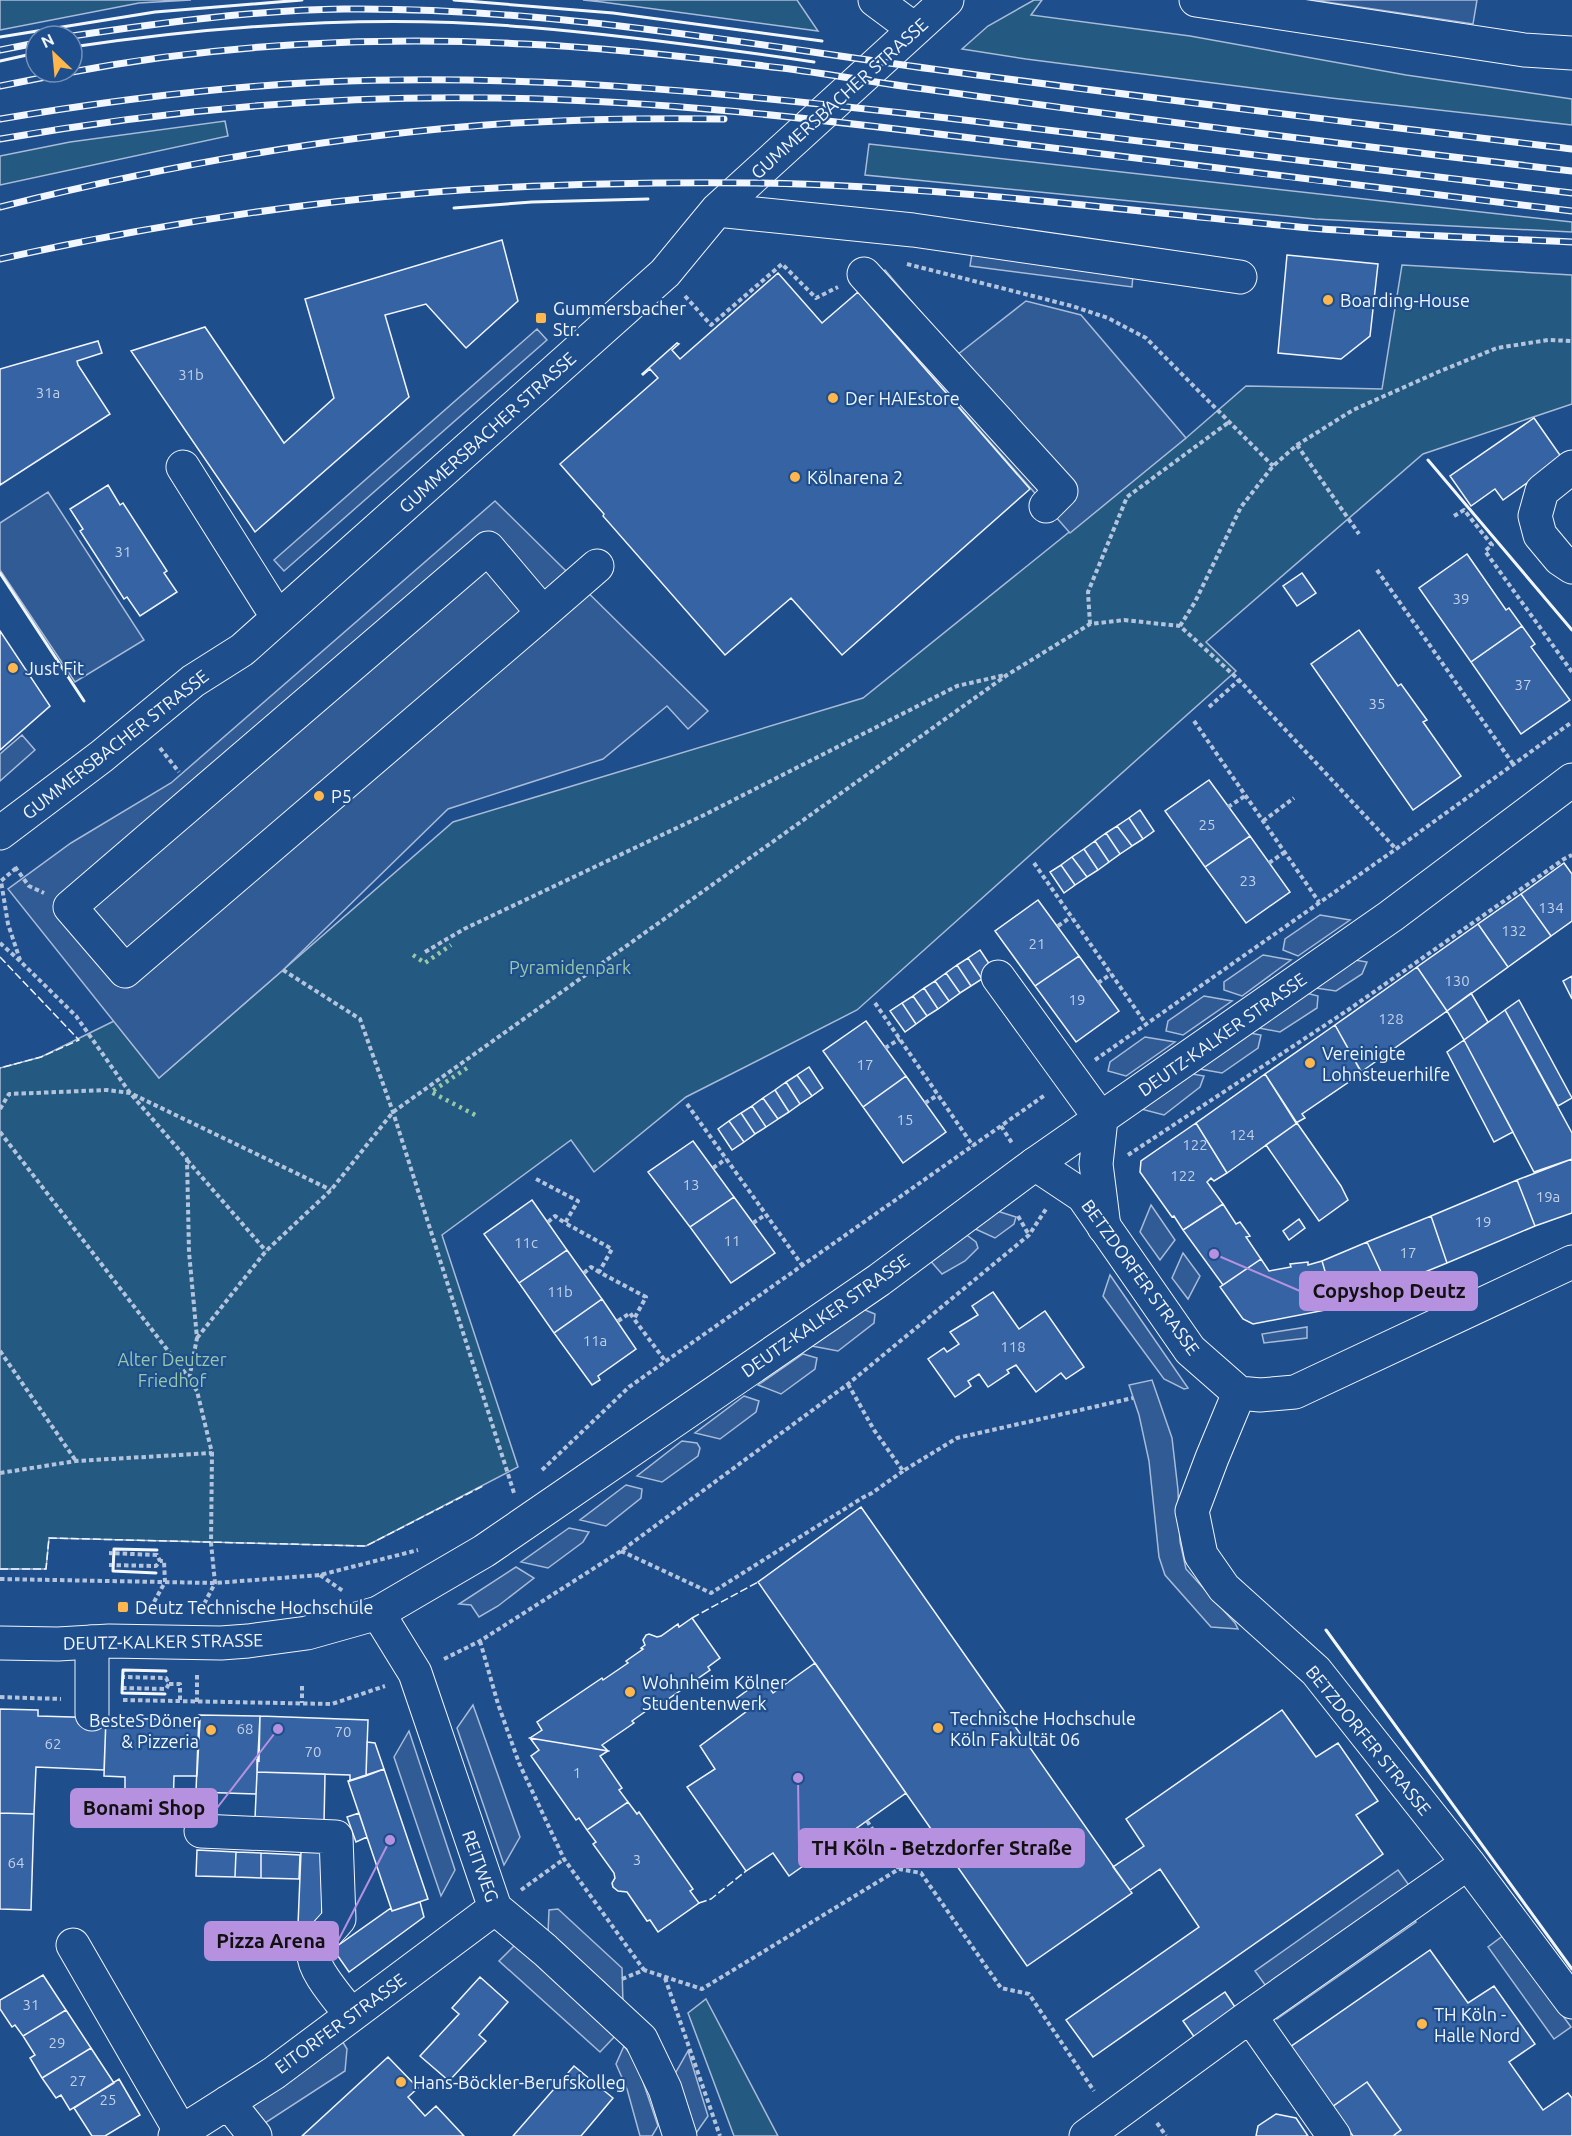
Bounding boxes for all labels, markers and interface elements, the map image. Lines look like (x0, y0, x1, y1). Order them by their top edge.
street label: GUMMERSBACHER STRASSE (747, 14, 931, 182)
north arrow (24, 24, 84, 84)
text: N (38, 30, 57, 51)
place label: Boarding-House (1340, 290, 1470, 310)
marker: Boarding-House (1321, 293, 1335, 307)
place label: Gummersbacher Str. (553, 298, 686, 339)
marker: Gummersbacher Str. (534, 311, 548, 325)
street label: GUMMERSBACHER STRASSE (395, 348, 579, 516)
house number: 31b (178, 366, 204, 383)
house number: 31a (36, 384, 60, 401)
place label: Der HAIEstore (845, 388, 960, 408)
marker: Der HAIEstore (826, 391, 840, 405)
place label: Kölnarena 2 (807, 467, 903, 487)
marker: Kölnarena 2 (788, 470, 802, 484)
house number: 31 (115, 543, 131, 560)
house number: 39 (1453, 590, 1469, 607)
place label: Just Fit (25, 658, 84, 678)
marker: Just Fit (6, 661, 20, 675)
street label: GUMMERSBACHER STRASSE (18, 665, 212, 823)
house number: 37 (1515, 676, 1531, 693)
house number: 35 (1369, 695, 1385, 712)
place label: P5 (331, 786, 352, 806)
marker: P5 (312, 789, 326, 803)
house number: 25 (1199, 816, 1215, 833)
house number: 23 (1240, 872, 1256, 889)
house number: 134 (1538, 899, 1564, 916)
house number: 132 (1501, 922, 1527, 939)
house number: 21 (1029, 935, 1045, 952)
park label: Pyramidenpark (509, 957, 631, 977)
street label: DEUTZ-KALKER STRASSE (1134, 968, 1310, 1100)
house number: 130 (1444, 972, 1470, 989)
house number: 19 (1069, 991, 1085, 1008)
house number: 128 (1378, 1010, 1404, 1027)
place label: Vereinigte Lohnsteuerhilfe (1322, 1043, 1450, 1084)
house number: 17 (857, 1056, 873, 1073)
marker: Vereinigte Lohnsteuerhilfe (1303, 1056, 1317, 1070)
house number: 15 (897, 1111, 913, 1128)
house number: 124 (1229, 1126, 1255, 1143)
house number: 122 (1182, 1136, 1208, 1153)
house number: 122 (1170, 1167, 1196, 1184)
house number: 13 (683, 1176, 699, 1193)
house number: 19a (1536, 1188, 1560, 1205)
street label: BETZDORFER STRASSE (1078, 1196, 1204, 1358)
house number: 19 (1475, 1213, 1491, 1230)
house number: 11 (724, 1232, 740, 1249)
house number: 11c (514, 1234, 538, 1251)
house number: 17 (1400, 1244, 1416, 1261)
street label: DEUTZ-KALKER STRASSE (737, 1249, 913, 1381)
callout: Copyshop Deutz (1300, 1272, 1477, 1310)
text: Copyshop Deutz (1312, 1279, 1466, 1302)
house number: 11b (547, 1283, 573, 1300)
house number: 11a (583, 1332, 607, 1349)
house number: 118 (1000, 1338, 1026, 1355)
park label: Alter Deutzer Friedhof (117, 1349, 227, 1390)
place label: Deutz Technische Hochschule (135, 1597, 373, 1617)
marker: Deutz Technische Hochschule (116, 1600, 130, 1614)
street label: DEUTZ-KALKER STRASSE (63, 1629, 263, 1653)
street label: BETZDORFER STRASSE (1302, 1661, 1436, 1819)
place label: Wohnheim Kölner Studentenwerk (642, 1672, 787, 1713)
marker: Wohnheim Kölner Studentenwerk (623, 1685, 637, 1699)
place label: Technische Hochschule Köln Fakultät 06 (950, 1708, 1136, 1749)
place label: BesteS Döner & Pizzeria (89, 1710, 199, 1751)
house number: 68 (237, 1720, 253, 1737)
marker: Technische Hochschule Köln Fakultät 06 (931, 1721, 945, 1735)
marker: BesteS Döner & Pizzeria (204, 1723, 218, 1737)
house number: 70 (335, 1723, 351, 1740)
house number: 62 (45, 1735, 61, 1752)
house number: 70 (305, 1743, 321, 1760)
house number: 1 (573, 1764, 581, 1781)
callout: Bonami Shop (71, 1789, 217, 1827)
text: Bonami Shop (83, 1796, 205, 1819)
street label: REITWEG (459, 1827, 503, 1905)
callout: TH Köln - Betzdorfer Straße (799, 1829, 1084, 1867)
text: TH Köln - Betzdorfer Straße (812, 1836, 1072, 1859)
house number: 3 (633, 1851, 641, 1868)
house number: 64 (8, 1854, 24, 1871)
callout: Pizza Arena (205, 1922, 338, 1960)
text: Pizza Arena (216, 1929, 326, 1952)
street label: EITORFER STRASSE (271, 1969, 409, 2077)
house number: 31 (23, 1996, 39, 2013)
place label: TH Köln - Halle Nord (1434, 2004, 1520, 2045)
marker: TH Köln - Halle Nord (1415, 2017, 1429, 2031)
house number: 29 (49, 2034, 65, 2051)
house number: 27 (70, 2072, 86, 2089)
place label: Hans-Böckler-Berufskolleg (413, 2072, 626, 2092)
marker: Hans-Böckler-Berufskolleg (394, 2075, 408, 2089)
house number: 25 (100, 2091, 116, 2108)

